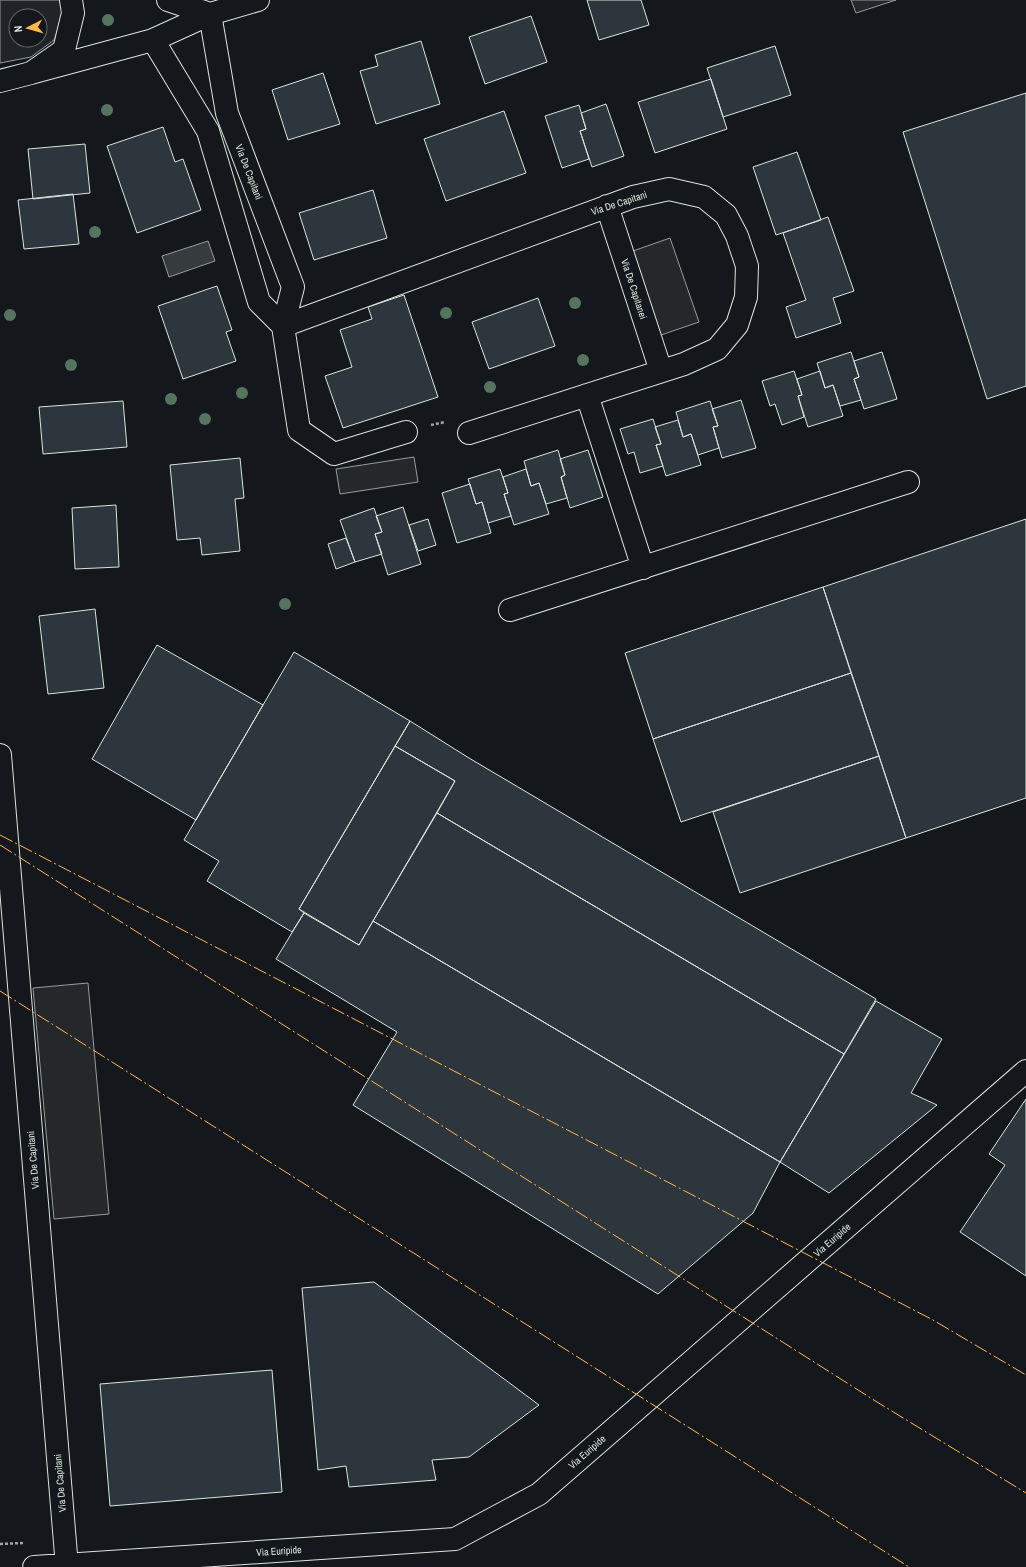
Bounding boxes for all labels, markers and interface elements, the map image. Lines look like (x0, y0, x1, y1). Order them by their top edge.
north arrow (8, 8, 48, 48)
text: N (11, 25, 25, 33)
street label: Via De Capitani (232, 142, 266, 202)
street label: Via De Capitani (589, 188, 649, 218)
street label: Via De Capitanei (618, 257, 650, 321)
street label: Via De Capitani (24, 1130, 42, 1190)
street label: Via Euripide (811, 1220, 854, 1260)
street label: Via Euripide (566, 1432, 609, 1472)
street label: Via De Capitani (51, 1453, 69, 1513)
street label: Via Euripide (256, 1543, 303, 1559)

